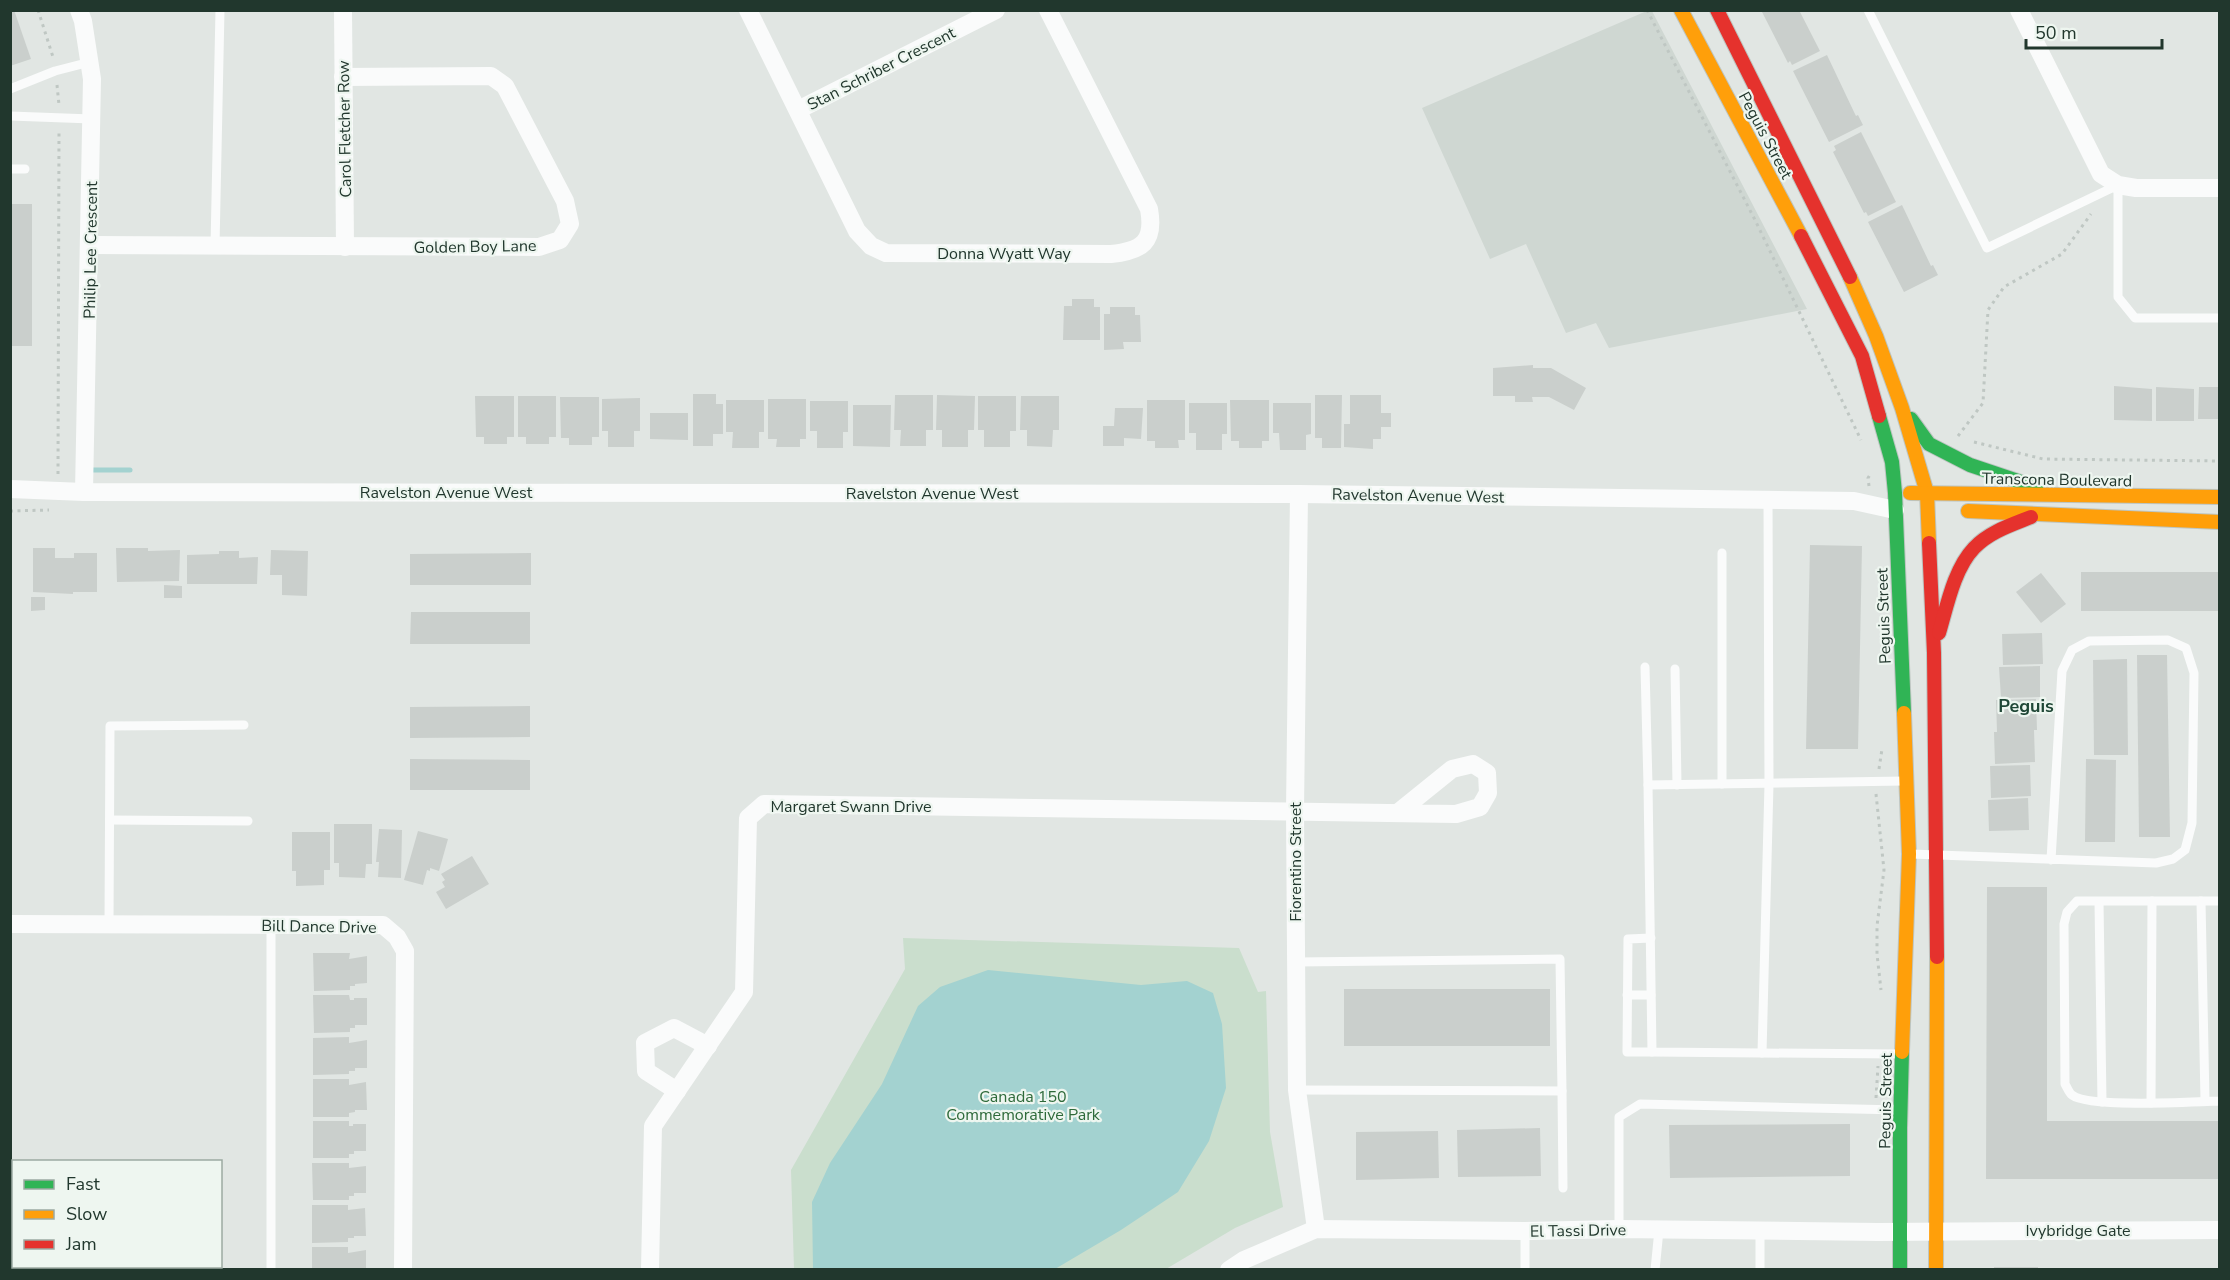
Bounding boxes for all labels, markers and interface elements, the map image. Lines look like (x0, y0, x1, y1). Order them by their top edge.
scale bar (2026, 12, 2162, 50)
text: 50 m (2035, 21, 2077, 45)
street label: Stan Schriber Crescent (804, 22, 960, 116)
street label: Carol Fletcher Row (333, 60, 357, 198)
street label: Peguis Street (1733, 88, 1798, 183)
street label: Philip Lee Crescent (79, 181, 103, 319)
street label: Golden Boy Lane (413, 235, 537, 259)
street label: Donna Wyatt Way (937, 243, 1072, 265)
street label: Transcona Boulevard (1982, 468, 2132, 492)
street label: Ravelston Avenue West (360, 482, 533, 504)
street label: Ravelston Avenue West (846, 483, 1019, 505)
street label: Ravelston Avenue West (1332, 483, 1505, 509)
street label: Peguis Street (1871, 567, 1897, 664)
district label: Peguis (1998, 694, 2054, 718)
street label: Margaret Swann Drive (770, 796, 932, 818)
street label: Fiorentino Street (1285, 802, 1307, 922)
street label: Bill Dance Drive (261, 915, 377, 939)
street label: Peguis Street (1874, 1053, 1898, 1149)
park label: Canada 150 Commemorative Park (946, 1086, 1101, 1126)
legend (12, 1160, 222, 1268)
text: Fast (66, 1172, 101, 1196)
text: Slow (66, 1202, 107, 1226)
street label: El Tassi Drive (1530, 1219, 1626, 1243)
street label: Ivybridge Gate (2025, 1220, 2131, 1242)
text: Jam (65, 1232, 97, 1256)

